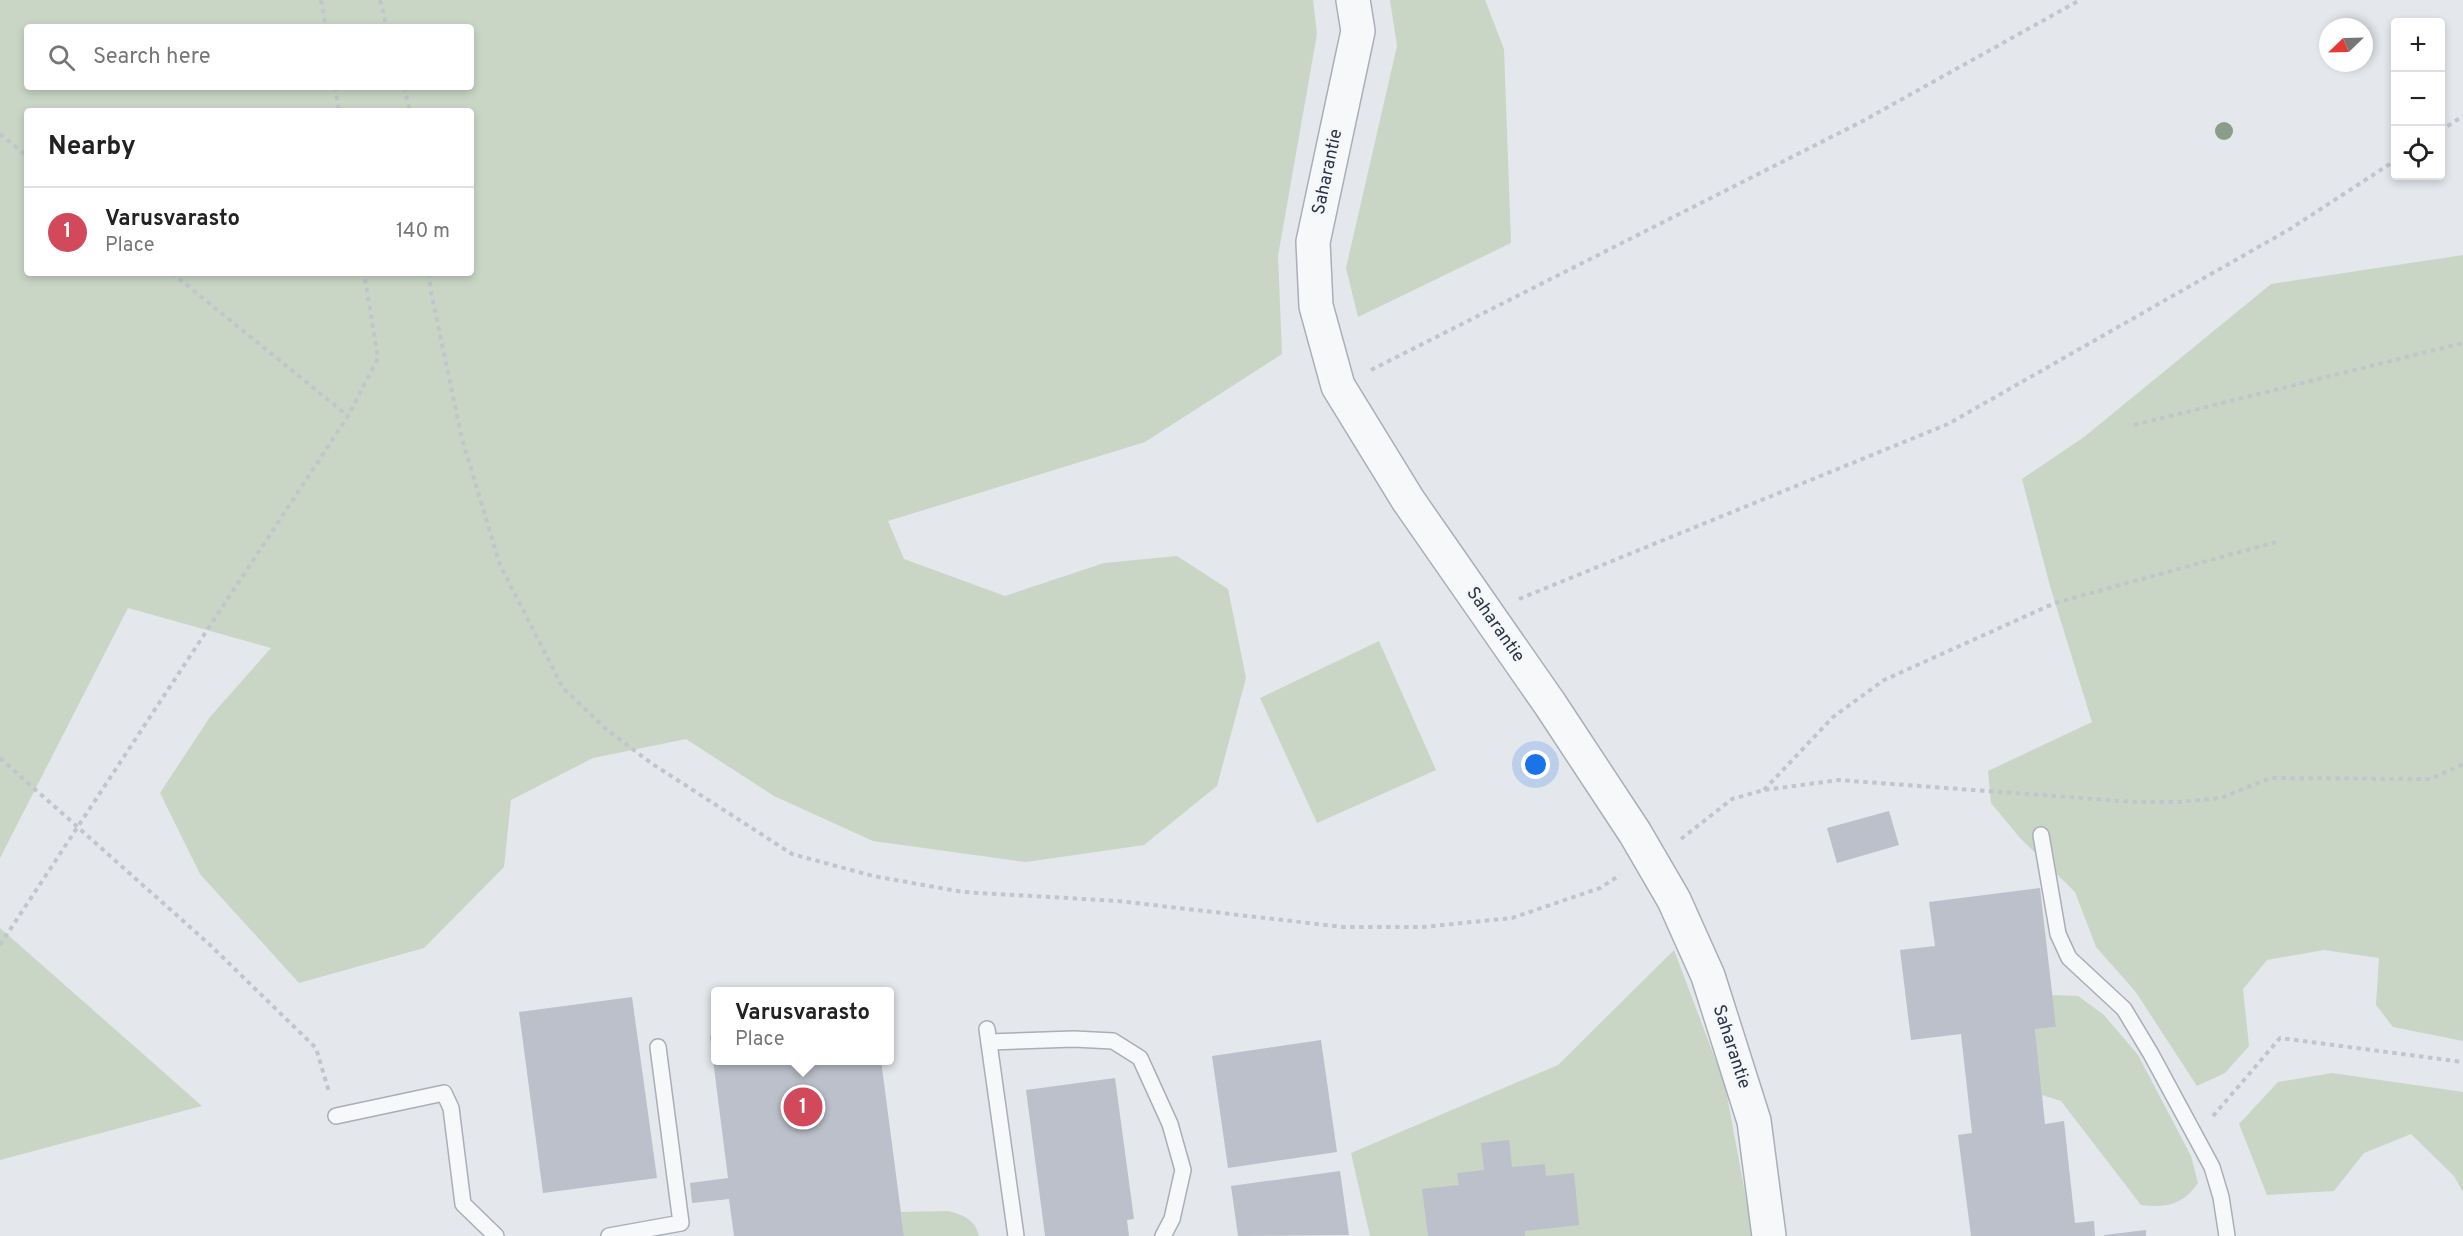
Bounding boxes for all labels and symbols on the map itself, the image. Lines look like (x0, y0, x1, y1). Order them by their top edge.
north arrow (2319, 18, 2373, 72)
street label: Saharantie (1308, 127, 1348, 217)
street label: Saharantie (1461, 583, 1529, 667)
your location (1521, 750, 1550, 779)
street label: Saharantie (1707, 1002, 1755, 1092)
pin: 1 (784, 1084, 822, 1130)

